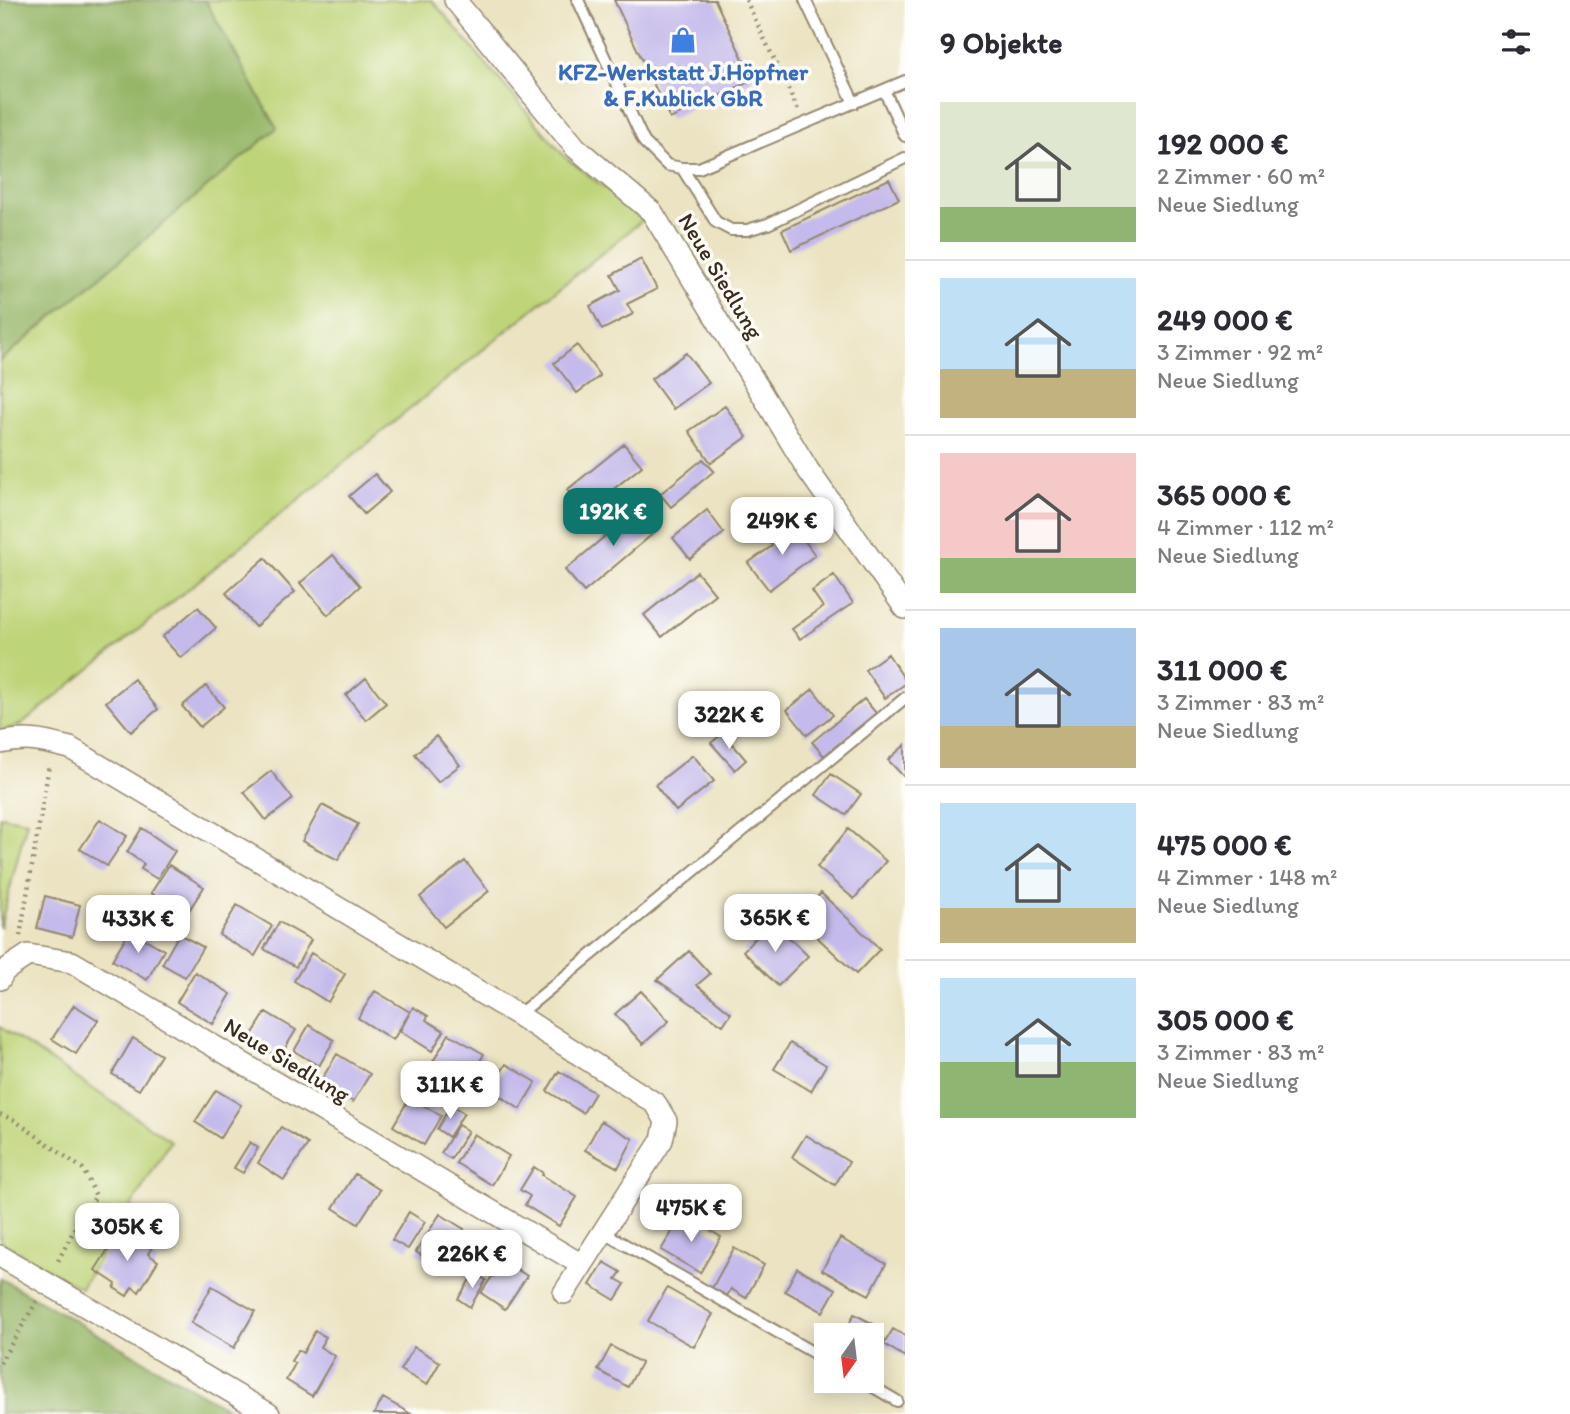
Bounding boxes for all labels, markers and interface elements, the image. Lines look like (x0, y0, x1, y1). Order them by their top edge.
icon: filters (1497, 23, 1535, 61)
text: 9 Objekte (940, 24, 1063, 61)
shop icon: KFZ-Werkstatt J.Höpfner & F.Kublick GbR (668, 25, 698, 55)
place label: KFZ-Werkstatt J.Höpfner & F.Kublick GbR (558, 58, 809, 112)
text: 192 000 € (1157, 125, 1288, 162)
icon: home (996, 130, 1080, 214)
text: 2 Zimmer · 60 m² (1157, 162, 1325, 190)
text: Neue Siedlung (1157, 190, 1299, 218)
street label: Neue Siedlung (672, 208, 770, 344)
text: 249 000 € (1157, 301, 1293, 338)
icon: home (996, 306, 1080, 390)
text: 3 Zimmer · 92 m² (1157, 338, 1323, 366)
text: Neue Siedlung (1157, 366, 1299, 394)
text: 365 000 € (1157, 476, 1291, 513)
icon: home (996, 481, 1080, 565)
pin: 192K € (556, 489, 670, 548)
text: 192K € (579, 497, 647, 525)
pin: 249K € (725, 498, 839, 557)
text: 249K € (747, 506, 817, 534)
text: 4 Zimmer · 112 m² (1157, 513, 1334, 541)
text: Neue Siedlung (1157, 541, 1299, 569)
text: 311 000 € (1157, 651, 1287, 688)
icon: home (996, 656, 1080, 740)
text: 3 Zimmer · 83 m² (1157, 688, 1324, 716)
pin: 322K € (672, 692, 786, 751)
text: 322K € (694, 700, 764, 728)
text: Neue Siedlung (1157, 716, 1299, 744)
text: 475 000 € (1157, 826, 1292, 863)
icon: home (996, 831, 1080, 915)
text: 4 Zimmer · 148 m² (1157, 863, 1338, 891)
text: Neue Siedlung (1157, 891, 1299, 919)
pin: 365K € (718, 894, 832, 954)
pin: 433K € (81, 895, 195, 955)
text: 365K € (740, 903, 810, 931)
text: 433K € (102, 904, 174, 932)
text: 305 000 € (1157, 1001, 1294, 1038)
icon: home (996, 1006, 1080, 1090)
street label: Neue Siedlung (219, 1011, 355, 1109)
text: 3 Zimmer · 83 m² (1157, 1038, 1324, 1066)
pin: 311K € (393, 1062, 507, 1121)
text: Neue Siedlung (1157, 1066, 1299, 1094)
text: 311K € (417, 1070, 483, 1098)
pin: 475K € (634, 1184, 748, 1244)
text: 475K € (656, 1193, 726, 1221)
pin: 305K € (70, 1204, 184, 1263)
text: 305K € (91, 1212, 163, 1240)
pin: 226K € (415, 1230, 529, 1290)
text: 226K € (437, 1239, 507, 1267)
north arrow (814, 1323, 884, 1393)
map controls (814, 1323, 884, 1393)

